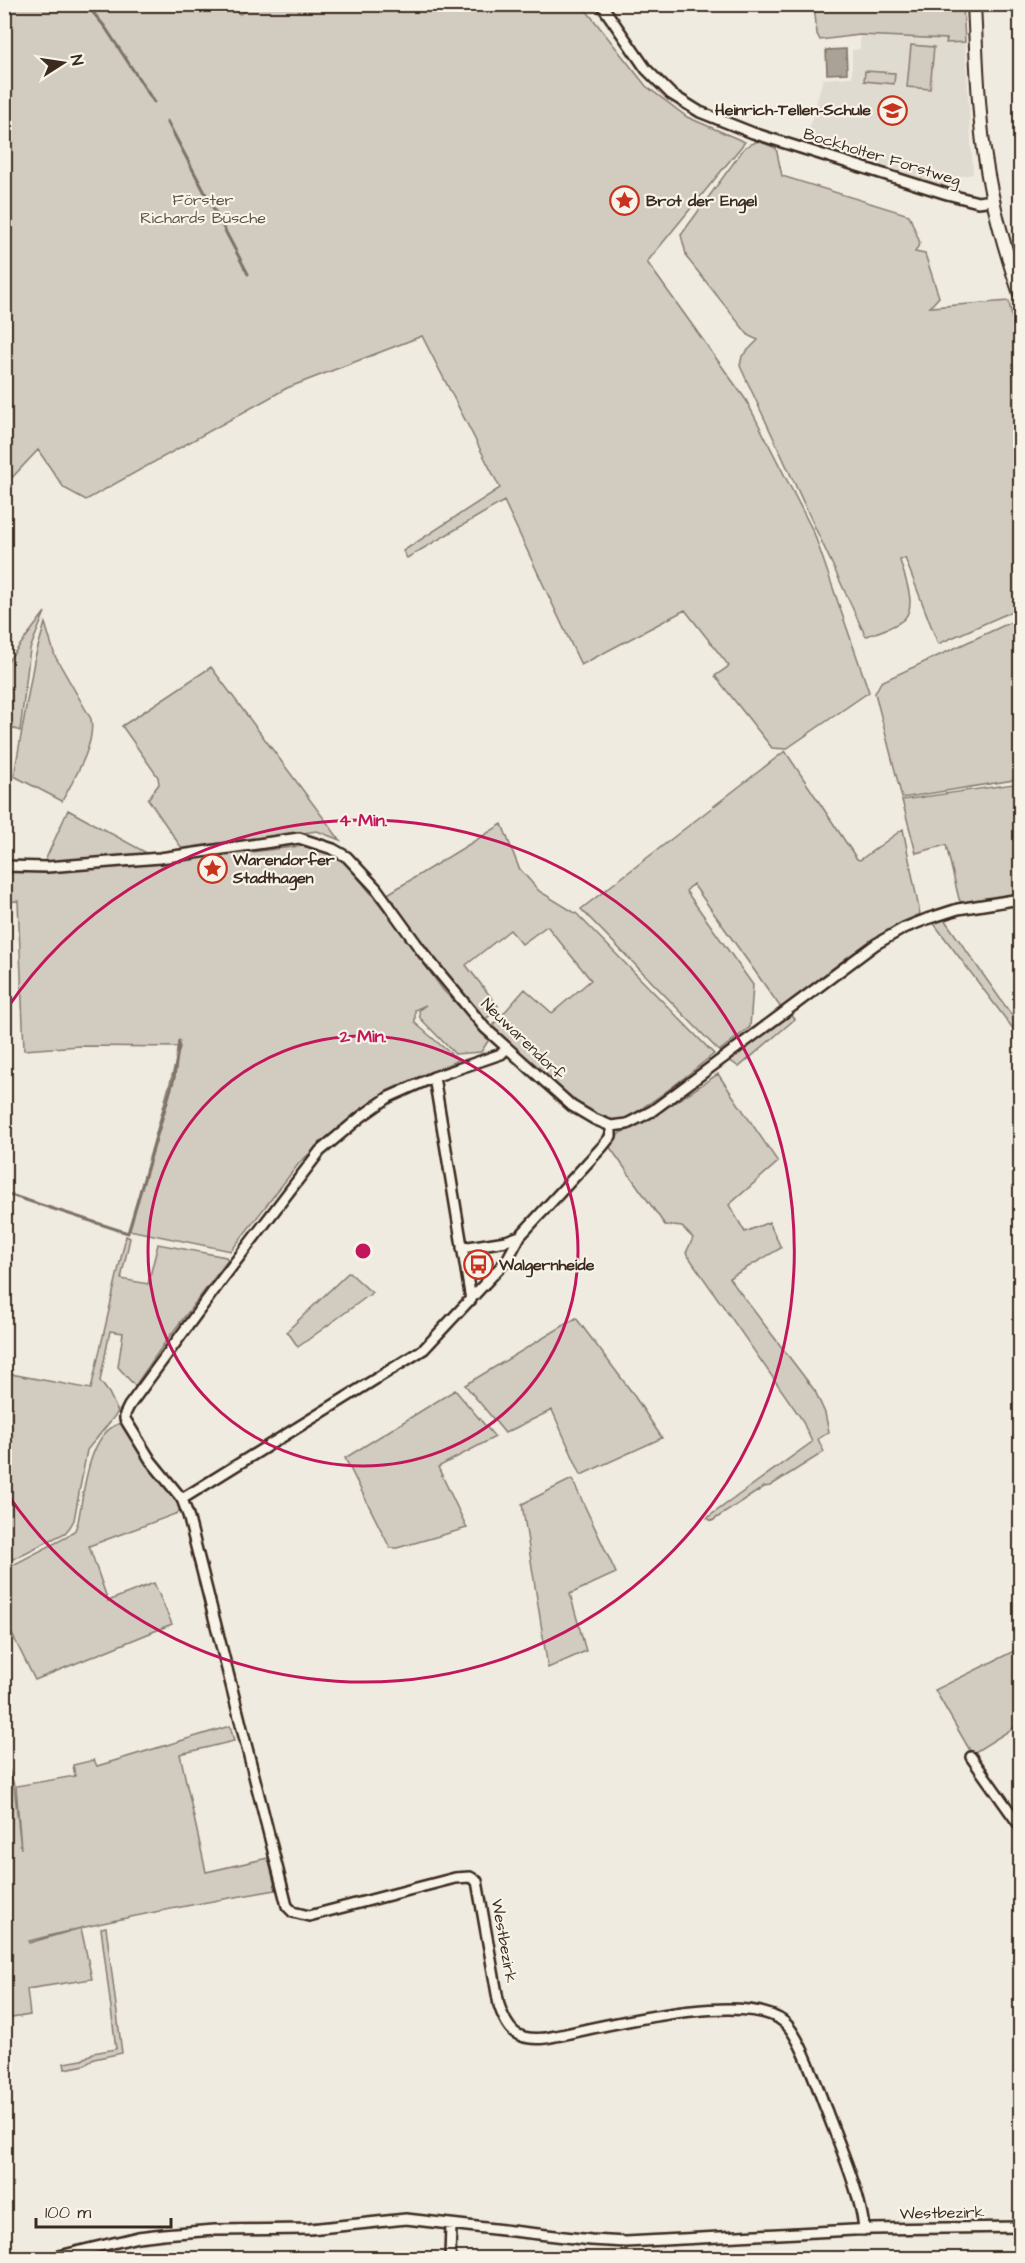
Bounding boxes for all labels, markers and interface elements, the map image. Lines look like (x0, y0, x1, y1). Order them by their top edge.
north arrow (33, 33, 93, 93)
text: N (65, 53, 88, 67)
school or university icon: Heinrich-Tellen-Schule (876, 94, 908, 126)
place label: Heinrich-Tellen-Schule (715, 99, 871, 121)
street label: Bockholter Forstweg (800, 123, 963, 192)
place icon: Brot der Engel (609, 185, 641, 217)
park label: Förster Richards Büsche (140, 189, 266, 229)
place label: Brot der Engel (646, 190, 758, 214)
text: 4 Min. (339, 808, 388, 833)
place label: Warendorfer Stadthagen (232, 849, 335, 891)
place icon: Warendorfer Stadthagen (196, 853, 228, 885)
street label: Neuwarendorf (476, 993, 570, 1085)
text: 2 Min. (339, 1024, 387, 1049)
centre of rings (353, 1241, 373, 1261)
bus stop icon: Walgernheide (462, 1249, 494, 1281)
place label: Walgernheide (498, 1254, 595, 1278)
street label: Westbezirk (486, 1897, 522, 1985)
scale bar (36, 2191, 171, 2229)
text: 100 m (45, 2200, 91, 2225)
street label: Westbezirk (899, 2201, 985, 2225)

